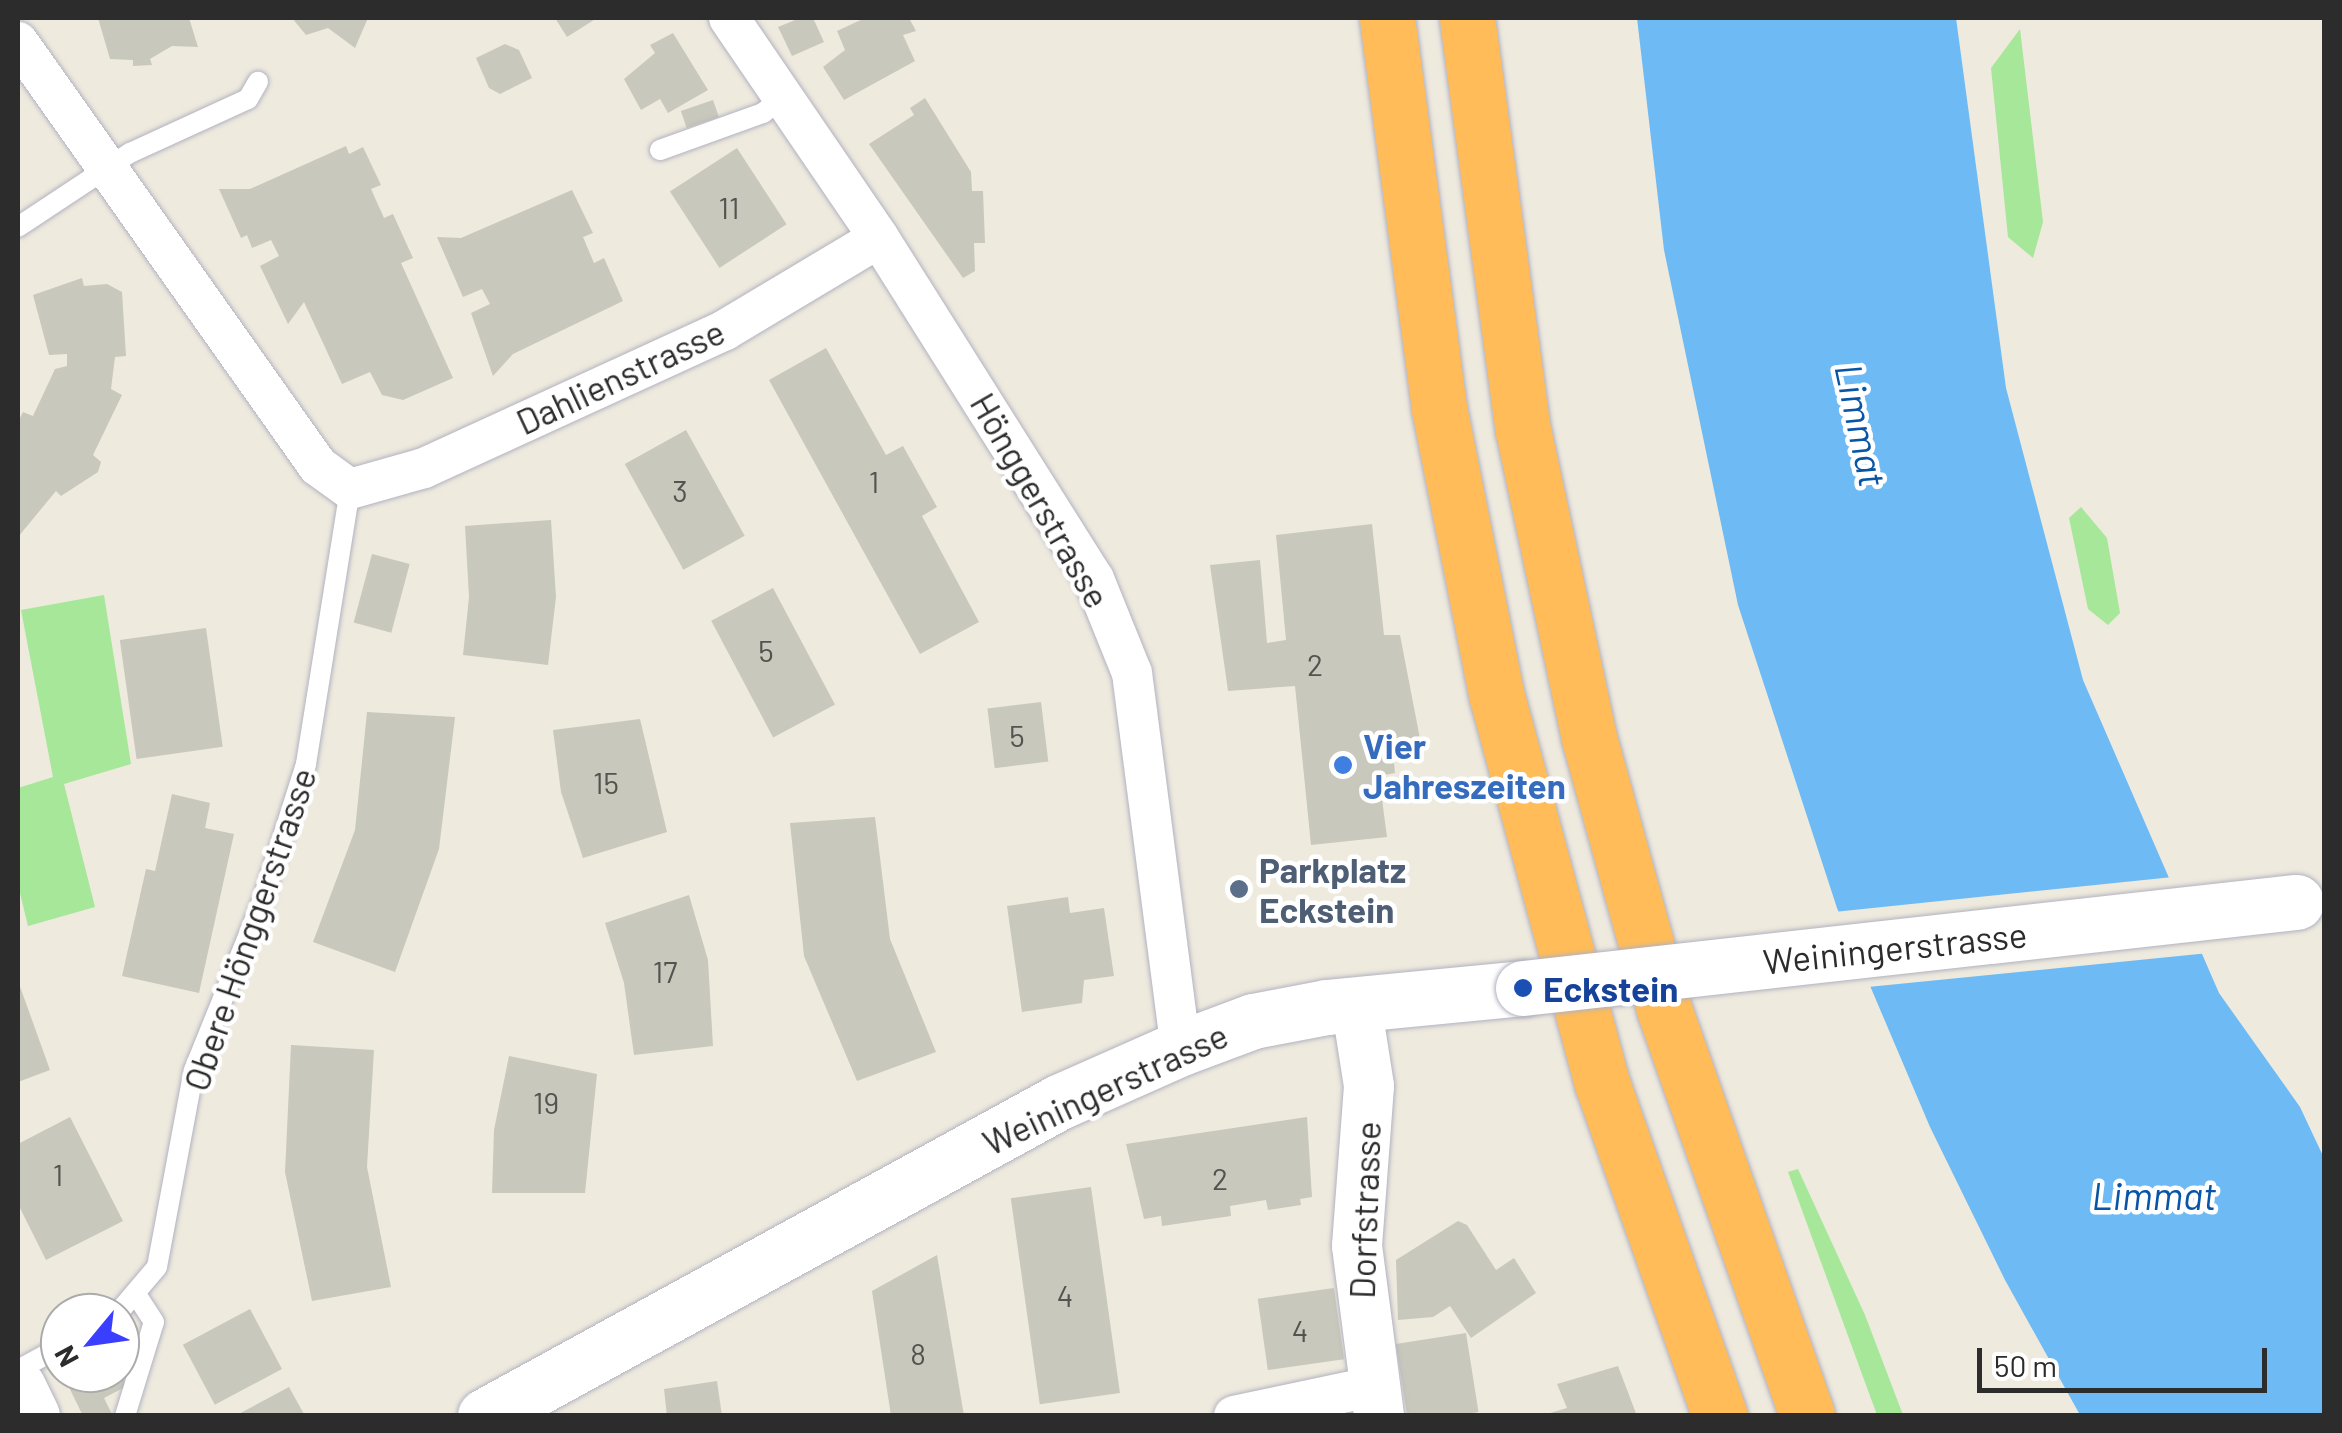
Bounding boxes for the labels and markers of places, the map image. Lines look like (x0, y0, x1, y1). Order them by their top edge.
place label: Vier Jahreszeiten (1363, 724, 1566, 806)
marker: Vier Jahreszeiten (1332, 754, 1354, 776)
place label: Parkplatz Eckstein (1259, 848, 1406, 930)
marker: Parkplatz Eckstein (1228, 878, 1250, 900)
place label: Eckstein (1543, 967, 1678, 1009)
marker: Eckstein (1512, 977, 1534, 999)

